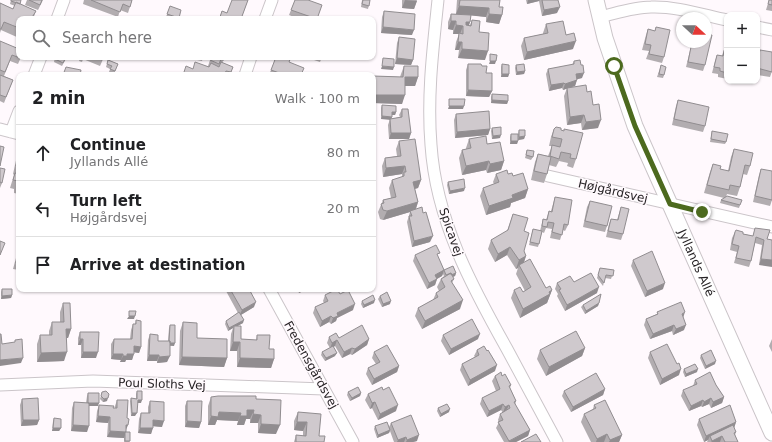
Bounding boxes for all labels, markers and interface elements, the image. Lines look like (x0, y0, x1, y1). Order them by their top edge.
north arrow (676, 12, 712, 48)
map controls (724, 12, 760, 84)
button: + (724, 12, 760, 48)
search box (16, 16, 376, 60)
icon: search (30, 27, 52, 49)
text: Search here (62, 29, 152, 47)
button: − (724, 48, 760, 84)
route start (605, 57, 623, 75)
text: 2 min (32, 88, 85, 108)
text: Walk · 100 m (275, 91, 360, 106)
text: Continue (70, 136, 146, 154)
icon: ahead (32, 142, 54, 164)
text: 80 m (327, 145, 360, 160)
text: Jyllands Allé (70, 154, 148, 169)
street label: Højgårdsvej (577, 176, 649, 206)
text: Turn left (70, 192, 142, 210)
icon: left (32, 198, 54, 220)
text: 20 m (327, 201, 360, 216)
route end (693, 203, 711, 221)
street label: Spicavej (436, 206, 466, 258)
text: Højgårdsvej (70, 210, 147, 225)
street label: Jyllands Allé (675, 226, 717, 299)
icon: arrive (32, 254, 54, 276)
text: Arrive at destination (70, 256, 245, 274)
street label: Fredensgårdsvej (281, 319, 341, 411)
street label: Poul Sloths Vej (118, 375, 206, 393)

